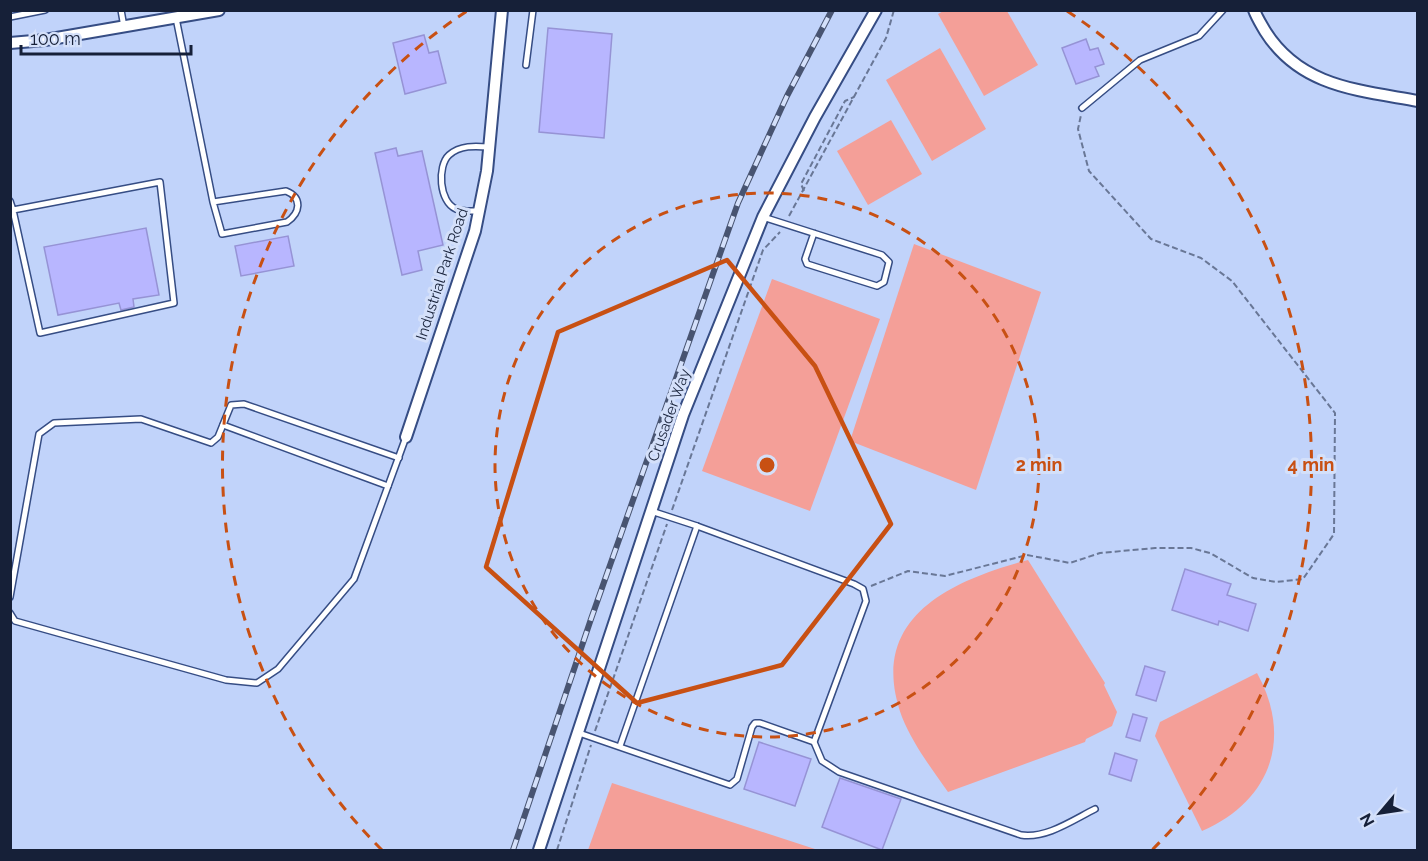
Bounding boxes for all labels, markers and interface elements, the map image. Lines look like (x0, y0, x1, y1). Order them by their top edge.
scale bar (21, 18, 190, 56)
text: 100 m (30, 28, 81, 49)
street label: Industrial Park Road (412, 206, 472, 342)
street label: Crusader Way (644, 366, 694, 464)
text: 2 min (1016, 454, 1062, 475)
text: 4 min (1288, 454, 1334, 475)
centre of rings (757, 455, 777, 475)
north arrow (1350, 783, 1410, 843)
text: N (1356, 810, 1379, 830)

